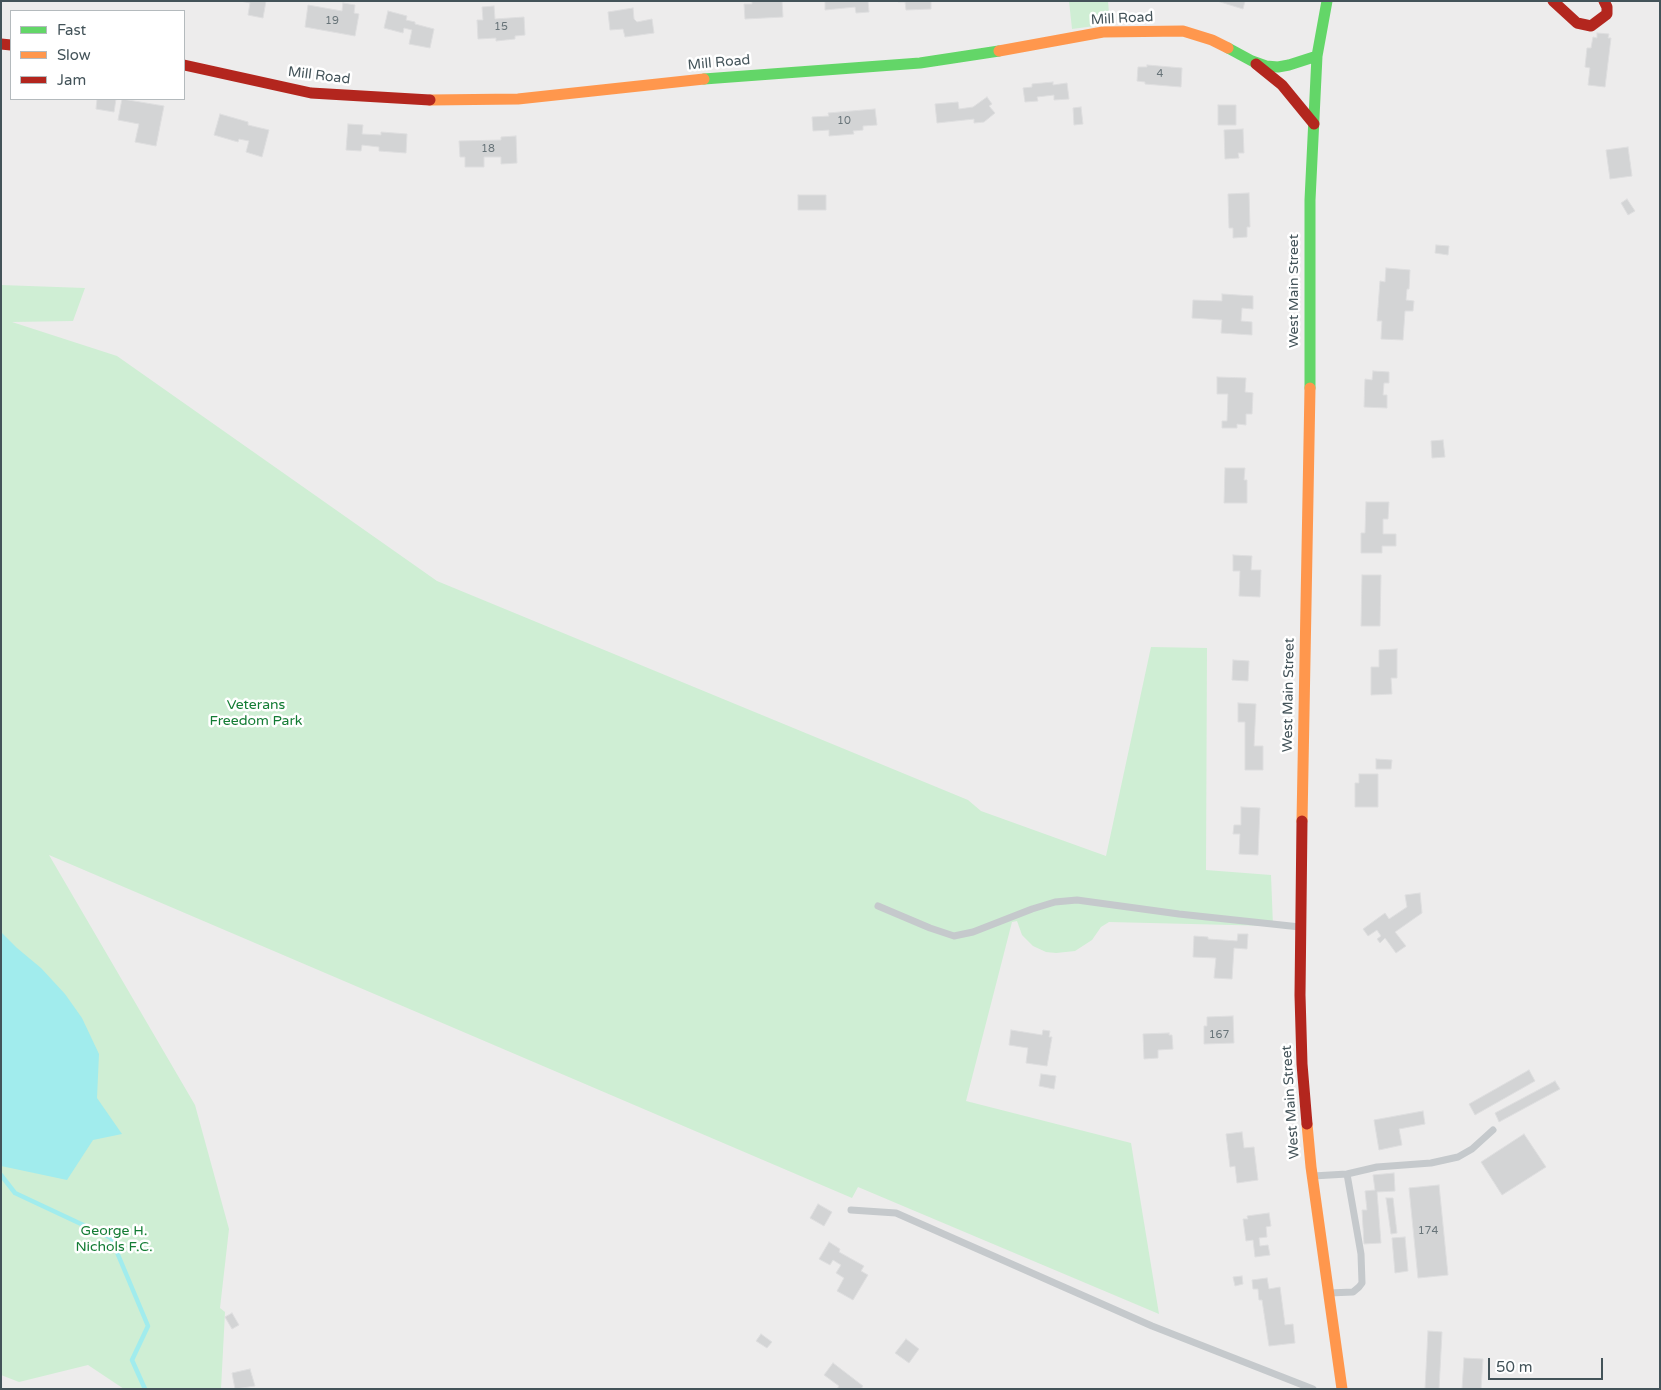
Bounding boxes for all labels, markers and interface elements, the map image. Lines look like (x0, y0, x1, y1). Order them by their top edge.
street label: Mill Road (1090, 9, 1154, 29)
legend (10, 10, 185, 100)
house number: 19 (325, 14, 339, 28)
house number: 15 (494, 20, 508, 34)
text: Fast (57, 21, 86, 39)
text: Slow (57, 46, 91, 64)
street label: Mill Road (687, 52, 751, 74)
street label: Mill Road (287, 64, 351, 88)
house number: 4 (1157, 67, 1163, 81)
text: Jam (57, 71, 86, 89)
house number: 10 (837, 114, 851, 128)
house number: 18 (481, 142, 495, 156)
street label: West Main Street (1286, 234, 1302, 348)
street label: West Main Street (1280, 638, 1298, 752)
park label: Veterans Freedom Park (210, 697, 302, 730)
house number: 167 (1209, 1028, 1229, 1042)
street label: West Main Street (1279, 1044, 1303, 1160)
park label: George H. Nichols F.C. (75, 1223, 153, 1256)
house number: 174 (1418, 1224, 1438, 1238)
scale bar (1491, 1348, 1606, 1380)
text: 50 m (1496, 1358, 1533, 1376)

